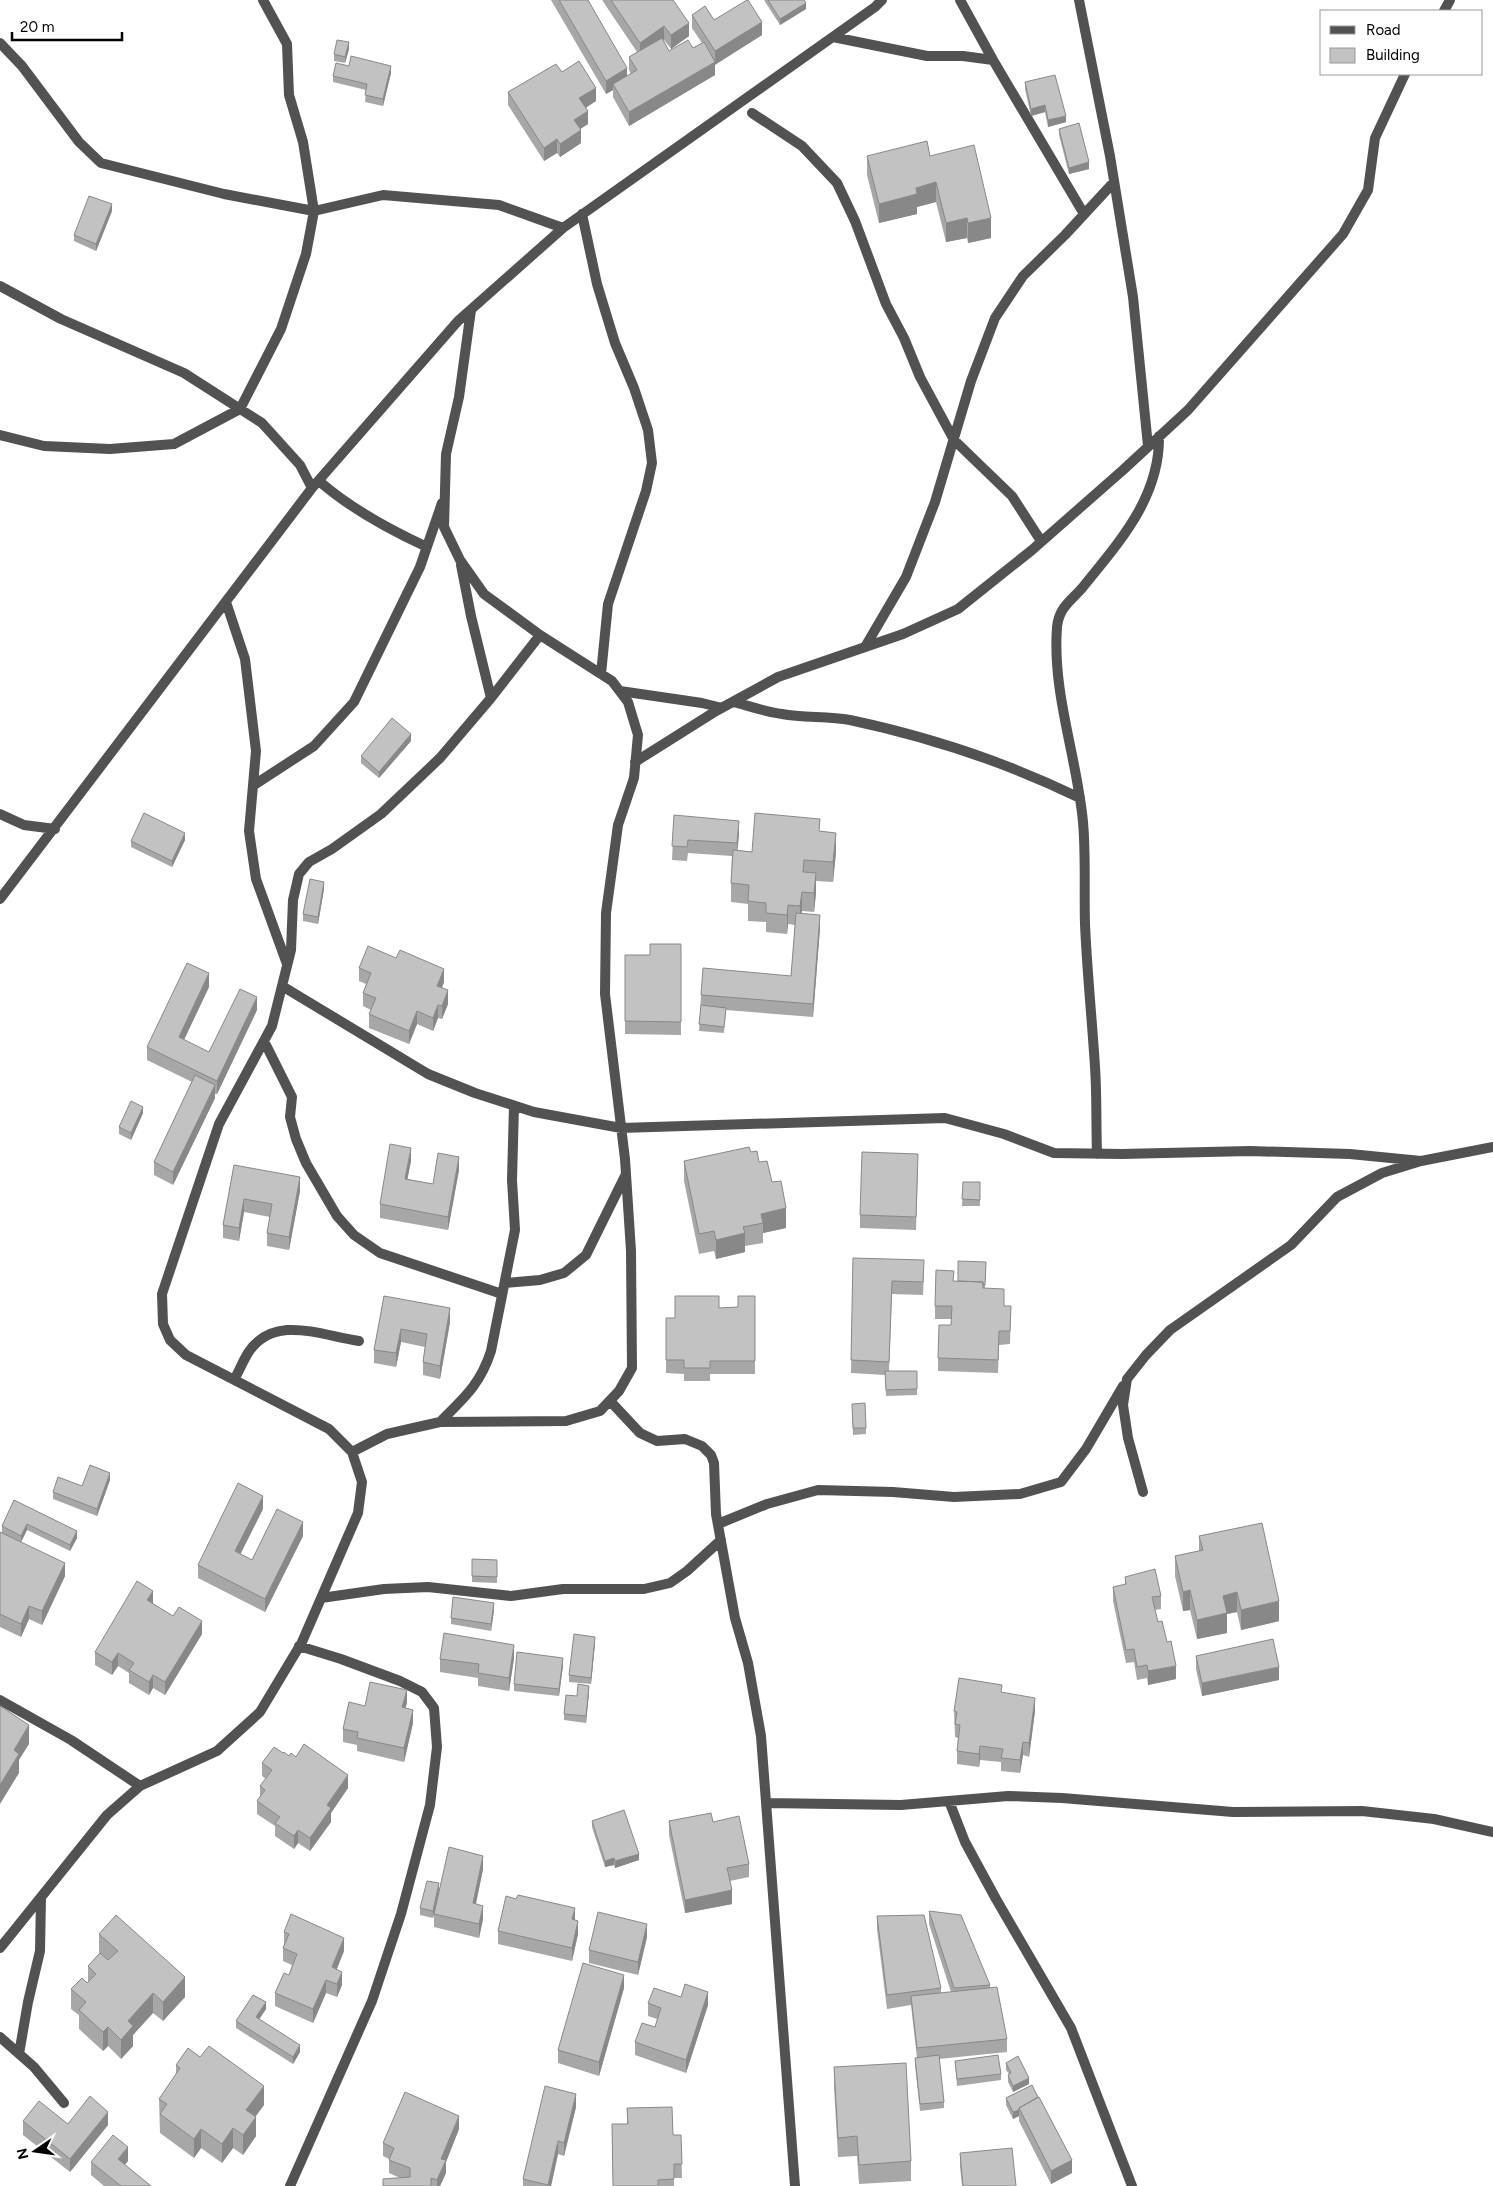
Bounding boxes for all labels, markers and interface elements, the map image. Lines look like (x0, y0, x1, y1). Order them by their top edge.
scale bar (12, 10, 122, 42)
legend (1320, 10, 1483, 75)
text: 20 m (20, 18, 54, 36)
text: Road (1366, 21, 1401, 39)
text: Building (1366, 46, 1420, 64)
north arrow (10, 2126, 60, 2176)
text: N (13, 2147, 32, 2161)

